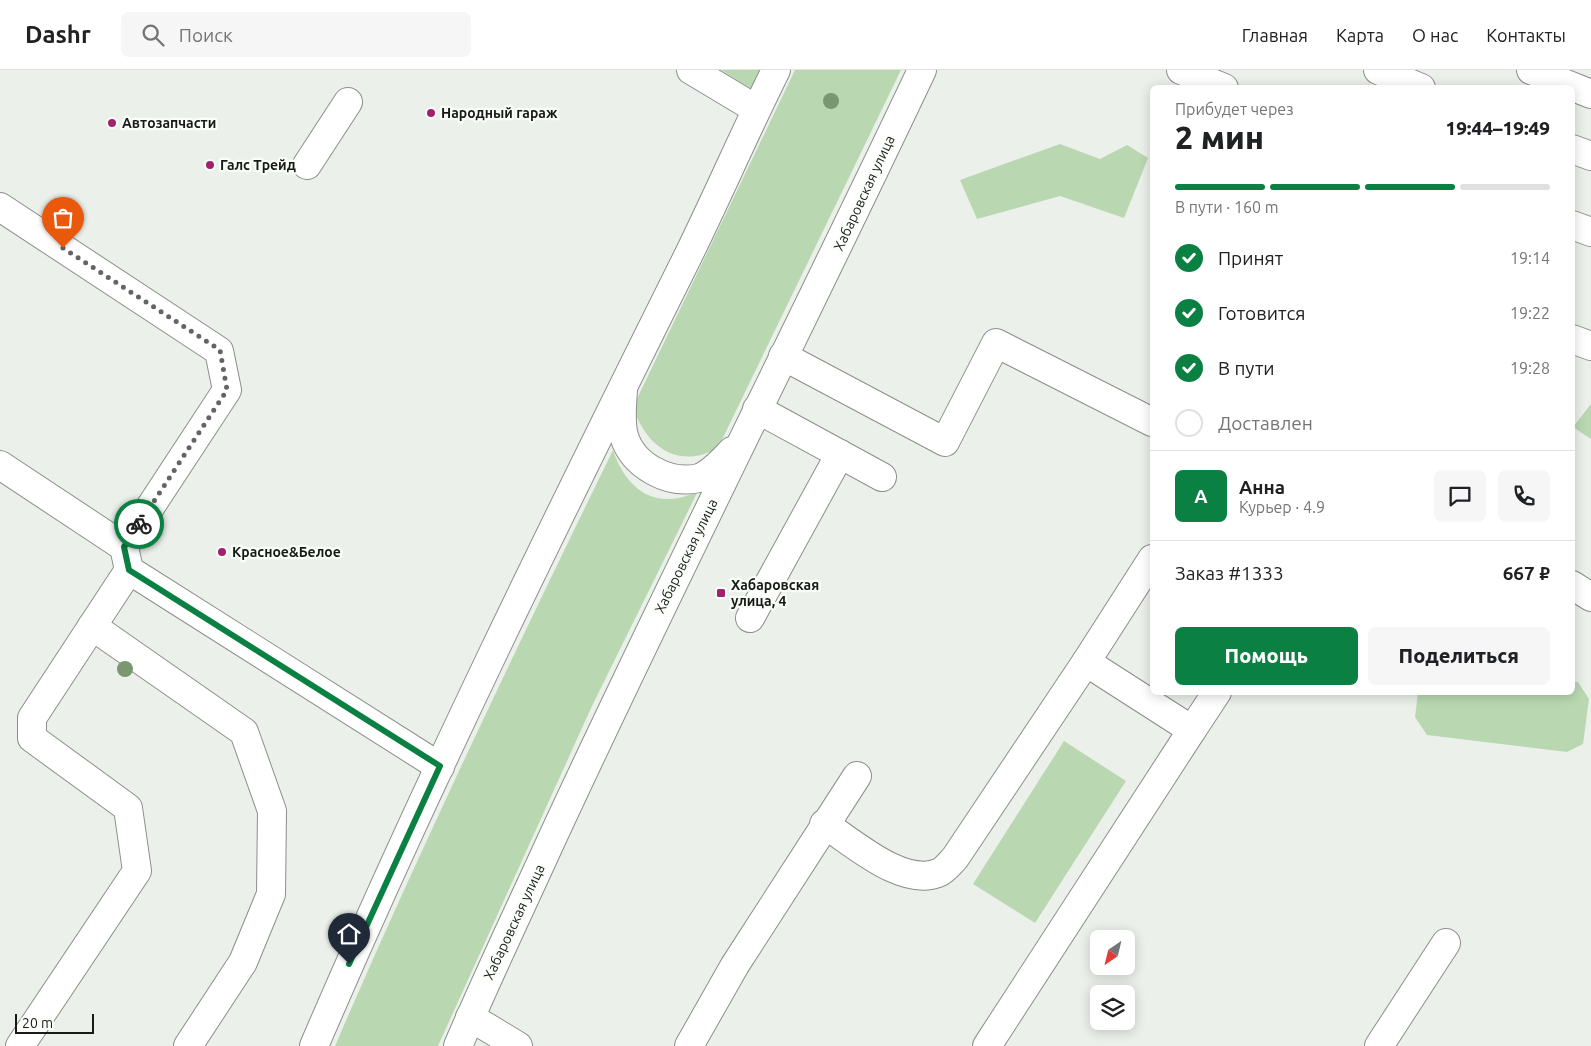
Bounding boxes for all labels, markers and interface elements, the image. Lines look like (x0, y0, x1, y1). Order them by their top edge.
search box (121, 12, 471, 57)
text: Dashr (25, 21, 91, 48)
icon: search (139, 21, 167, 49)
text: Поиск (179, 24, 233, 46)
text: Главная (1242, 25, 1308, 45)
text: Карта (1336, 25, 1384, 45)
text: О нас (1412, 25, 1458, 45)
text: Контакты (1486, 25, 1566, 45)
text: Прибудет через (1175, 100, 1294, 118)
place label: Народный гараж (441, 105, 558, 121)
marker: Народный гараж (425, 107, 437, 119)
place label: Автозапчасти (122, 115, 216, 131)
marker: Автозапчасти (106, 117, 118, 129)
text: 19:44–19:49 (1445, 117, 1550, 139)
text: 2 мин (1175, 119, 1264, 155)
street label: Хабаровская улица (830, 133, 898, 253)
place label: Галс Трейд (220, 157, 296, 173)
marker: Галс Трейд (204, 159, 216, 171)
pin (42, 197, 84, 248)
text: В пути · 160 m (1175, 198, 1278, 216)
icon: bag (49, 204, 77, 232)
icon: check (1175, 244, 1203, 272)
text: Принят (1218, 247, 1283, 269)
text: 19:14 (1510, 249, 1550, 267)
icon: check (1175, 299, 1203, 327)
text: Готовится (1218, 302, 1305, 324)
text: 19:22 (1510, 304, 1550, 322)
icon: check (1175, 354, 1203, 382)
text: В пути (1218, 357, 1275, 379)
text: 19:28 (1510, 359, 1550, 377)
text: Доставлен (1218, 412, 1313, 434)
button: chat (1434, 470, 1486, 522)
button: phone (1498, 470, 1550, 522)
text: Анна (1239, 476, 1285, 498)
text: А (1194, 485, 1208, 507)
street label: Хабаровская улица (651, 496, 721, 616)
text: Курьер · 4.9 (1239, 498, 1325, 516)
courier (114, 499, 164, 549)
icon: bike (125, 510, 153, 538)
place label: Красное&Белое (232, 544, 341, 560)
marker: Красное&Белое (216, 546, 228, 558)
text: Заказ #1333 (1175, 562, 1284, 584)
text: 667 ₽ (1503, 562, 1550, 584)
place label: Хабаровская улица, 4 (731, 577, 819, 609)
marker: Хабаровская улица, 4 (715, 587, 727, 599)
button: Помощь (1175, 627, 1358, 685)
button: Поделиться (1368, 627, 1550, 685)
street label: Хабаровская улица (480, 862, 548, 982)
pin (328, 913, 370, 964)
icon: home (335, 920, 363, 948)
north arrow (1090, 930, 1135, 975)
map controls (1090, 930, 1135, 1030)
button: layers (1090, 985, 1135, 1030)
scale bar (15, 1011, 94, 1034)
text: 20 m (22, 1015, 53, 1031)

